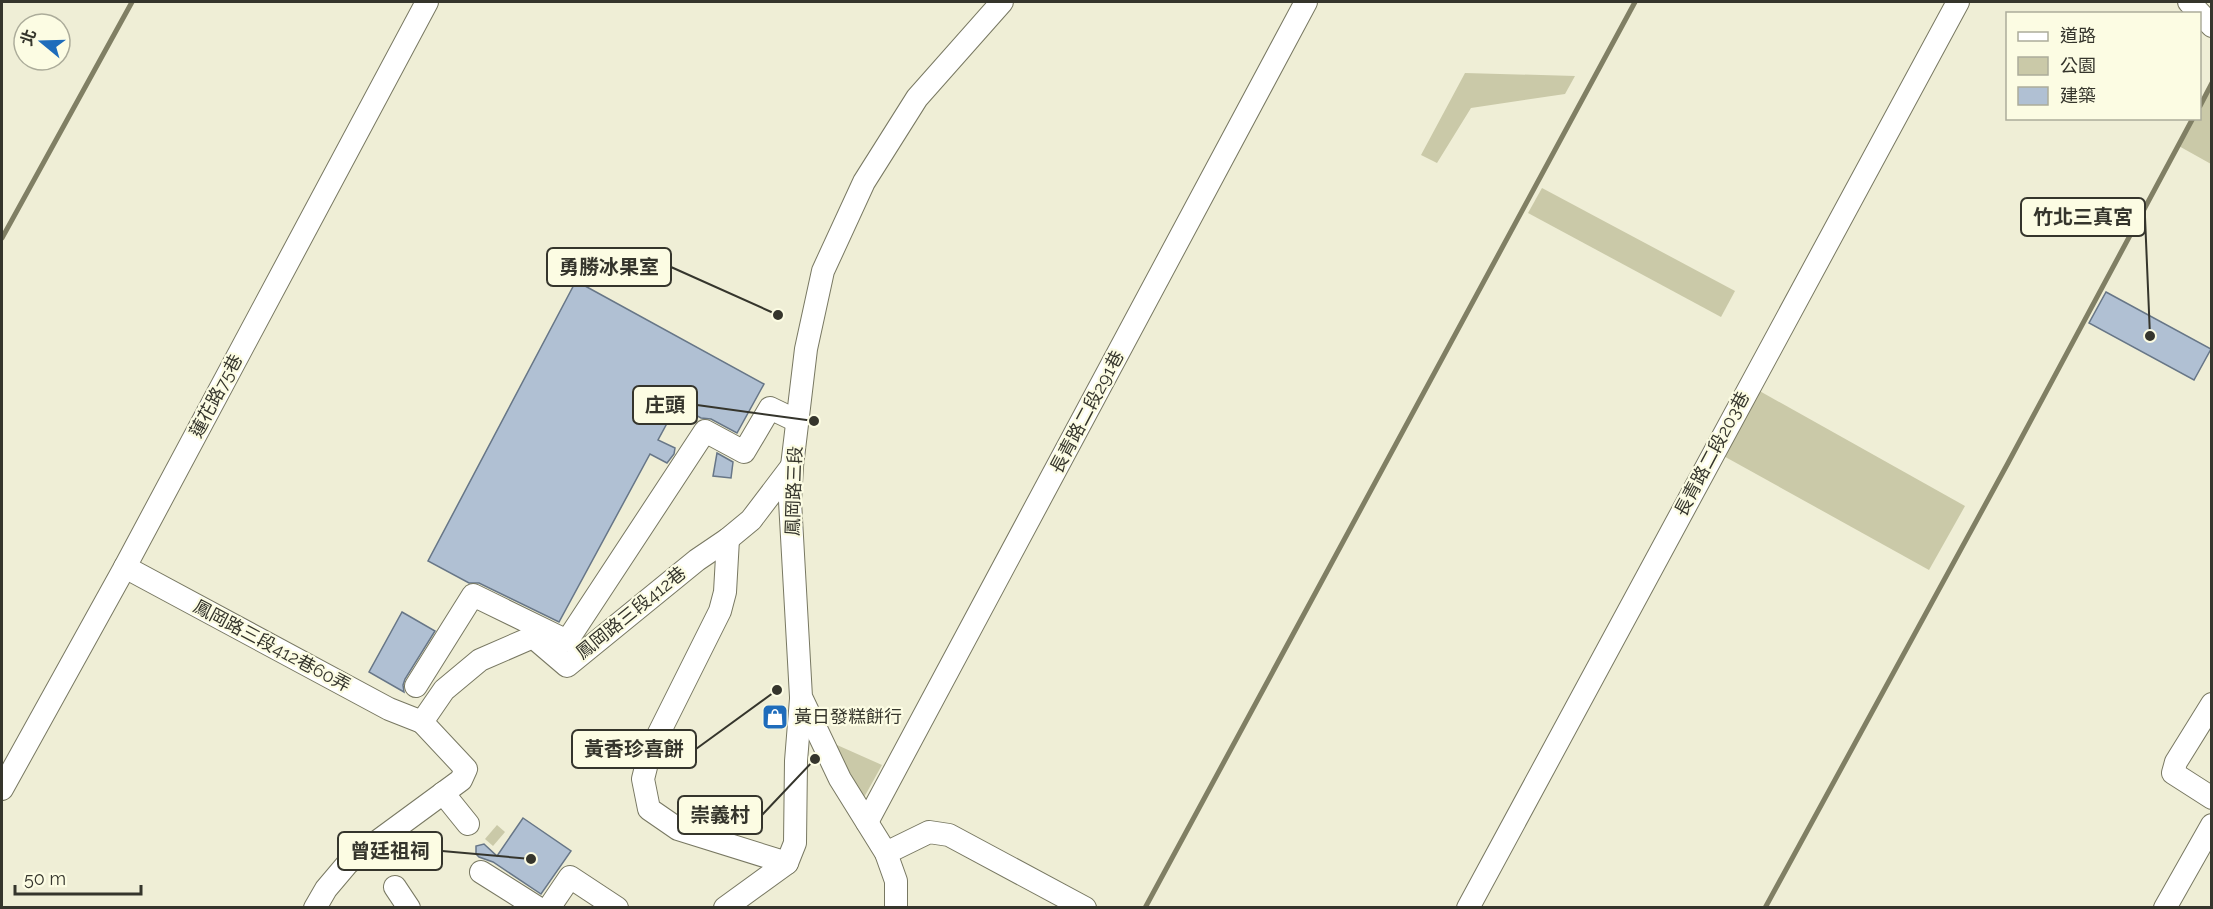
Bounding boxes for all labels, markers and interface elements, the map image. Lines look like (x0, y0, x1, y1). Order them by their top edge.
north arrow (12, 12, 72, 72)
legend (2006, 12, 2201, 120)
text: 道路 (2060, 25, 2096, 46)
text: 北 (17, 27, 40, 48)
text: 公園 (2060, 55, 2096, 76)
text: 建築 (2060, 85, 2096, 106)
callout: 竹北三真宮 (2021, 198, 2145, 236)
text: 竹北三真宮 (2033, 205, 2133, 229)
callout: 勇勝冰果室 (547, 248, 671, 286)
text: 勇勝冰果室 (559, 255, 659, 279)
street label: 長青路二段291巷 (1045, 347, 1128, 477)
street label: 蓮花路75巷 (185, 351, 246, 441)
callout: 庄頭 (633, 386, 697, 424)
street label: 長青路二段203巷 (1670, 388, 1753, 520)
text: 庄頭 (645, 393, 685, 417)
street label: 鳳岡路三段 (781, 446, 806, 536)
street label: 鳳岡路三段412巷 (572, 562, 690, 663)
street label: 鳳岡路三段412巷60弄 (190, 595, 354, 696)
shop icon: 黃日發糕餅行 (760, 702, 790, 732)
place label: 黃日發糕餅行 (794, 706, 902, 727)
callout: 黃香珍喜餅 (572, 730, 696, 768)
text: 黃香珍喜餅 (584, 737, 684, 761)
callout: 崇義村 (678, 796, 762, 834)
text: 崇義村 (690, 803, 750, 827)
callout: 曾廷祖祠 (338, 832, 442, 870)
text: 曾廷祖祠 (350, 839, 430, 863)
scale bar (15, 858, 141, 896)
text: 50 m (24, 868, 66, 889)

